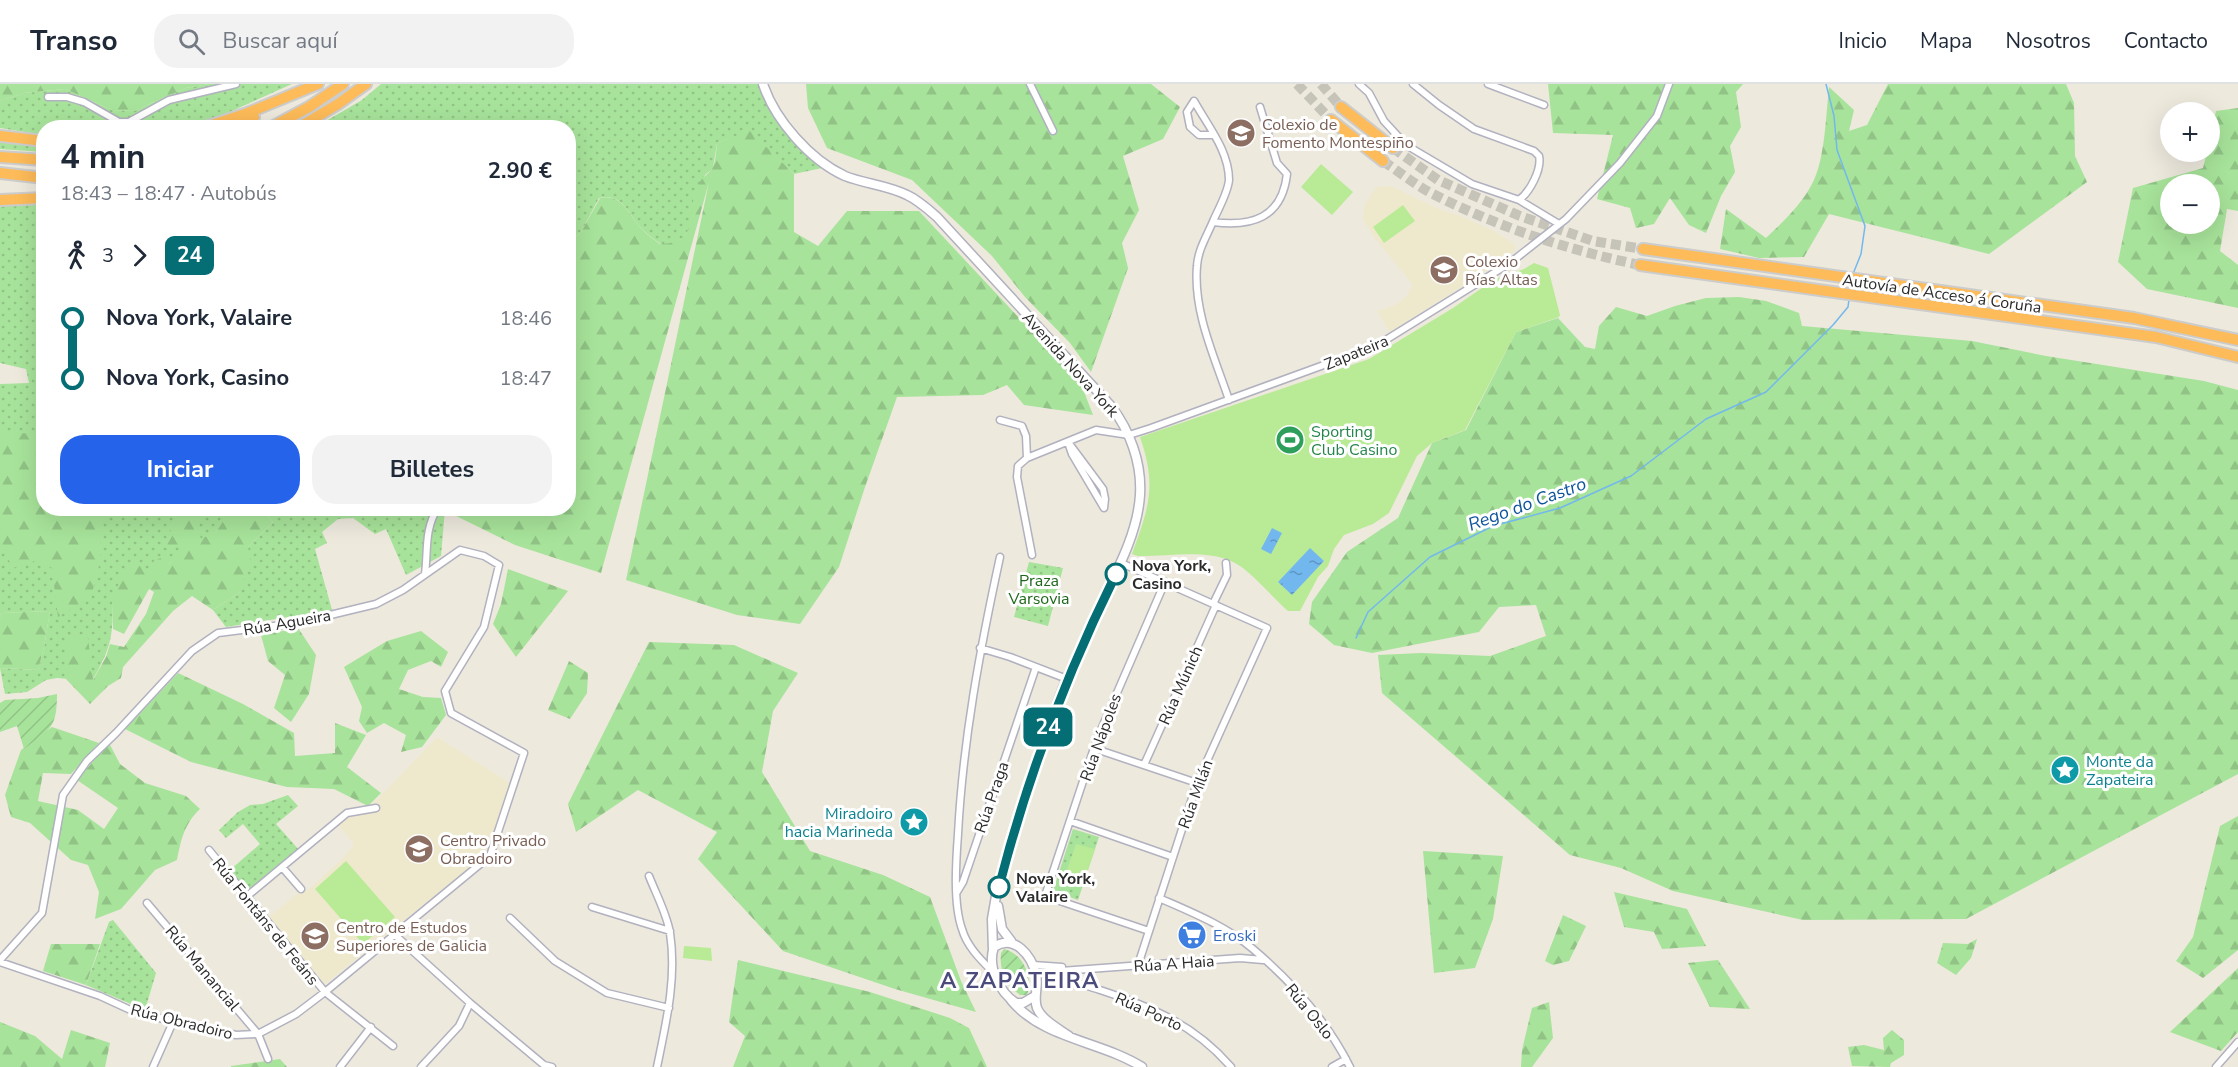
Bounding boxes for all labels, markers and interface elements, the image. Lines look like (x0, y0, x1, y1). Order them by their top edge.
search box (154, 14, 574, 68)
text: Transo (30, 22, 118, 60)
icon: search (175, 25, 208, 58)
text: Buscar aquí (223, 26, 338, 56)
text: Inicio (1839, 27, 1887, 55)
text: Mapa (1920, 27, 1972, 55)
text: Nosotros (2005, 27, 2091, 55)
text: Contacto (2124, 27, 2208, 55)
map controls (2160, 102, 2220, 234)
button: + (2160, 102, 2220, 162)
place label: Colexio de Fomento Montespiño (1262, 114, 1414, 154)
school or university icon: Colexio de Fomento Montespiño (1225, 117, 1257, 149)
text: 4 min (60, 135, 145, 180)
text: 2.90 € (488, 156, 552, 186)
button: − (2160, 174, 2220, 234)
text: 18:43 – 18:47 · Autobús (60, 180, 277, 207)
icon: walk (60, 239, 93, 272)
icon: forward (123, 239, 156, 272)
text: 24 (177, 241, 202, 269)
text: 3 (102, 242, 114, 269)
place label: Colexio Rías Altas (1465, 251, 1538, 291)
school or university icon: Colexio Rías Altas (1428, 254, 1460, 286)
street label: Autovía de Acceso á Coruña (1841, 269, 2043, 319)
text: Nova York, Valaire (106, 303, 292, 333)
text: 18:46 (499, 305, 552, 332)
street label: Avenida Nova York (1017, 307, 1124, 423)
street label: Zapateira (1321, 330, 1392, 376)
text: Nova York, Casino (106, 363, 289, 393)
text: 18:47 (499, 365, 552, 392)
place label: Sporting Club Casino (1311, 421, 1397, 461)
sports icon: Sporting Club Casino (1274, 424, 1306, 456)
button: Iniciar (60, 435, 300, 504)
button: Billetes (312, 435, 552, 504)
water label: Rego do Castro (1464, 471, 1590, 537)
place label: Nova York, Casino (1132, 555, 1211, 595)
marker: Nova York, Casino (1105, 563, 1127, 585)
park label: Praza Varsovia (1007, 570, 1070, 610)
street label: Rúa Agueira (242, 604, 333, 642)
street label: Rúa Múnich (1154, 642, 1208, 728)
street label: Rúa Nápoles (1075, 691, 1127, 784)
line badge: 24 (1021, 708, 1075, 746)
text: 24 (1035, 713, 1061, 741)
place label: Monte da Zapateira (2086, 751, 2154, 791)
place icon: Monte da Zapateira (2049, 754, 2081, 786)
street label: Rúa Milán (1173, 757, 1219, 832)
street label: Rúa Praga (969, 759, 1014, 836)
place label: Miradoiro hacia Marineda (785, 803, 893, 843)
place icon: Miradoiro hacia Marineda (898, 806, 930, 838)
place label: Centro Privado Obradoiro (440, 830, 546, 870)
school or university icon: Centro Privado Obradoiro (403, 833, 435, 865)
street label: Rúa Fontáns de Feáns (207, 853, 323, 990)
place label: Nova York, Valaire (1015, 868, 1095, 908)
marker: Nova York, Valaire (988, 876, 1010, 898)
place label: Centro de Estudos Superiores de Galicia (336, 917, 487, 957)
supermarket icon: Eroski (1176, 919, 1208, 951)
school or university icon: Centro de Estudos Superiores de Galicia (299, 920, 331, 952)
street label: Rúa Manancial (160, 921, 245, 1016)
place label: Eroski (1213, 925, 1256, 947)
street label: Rúa A Haia (1133, 950, 1215, 978)
district label: A ZAPATEIRA (940, 966, 1100, 996)
street label: Rúa Oslo (1280, 979, 1339, 1044)
street label: Rúa Porto (1111, 987, 1186, 1037)
street label: Rúa Obradoiro (128, 999, 235, 1045)

